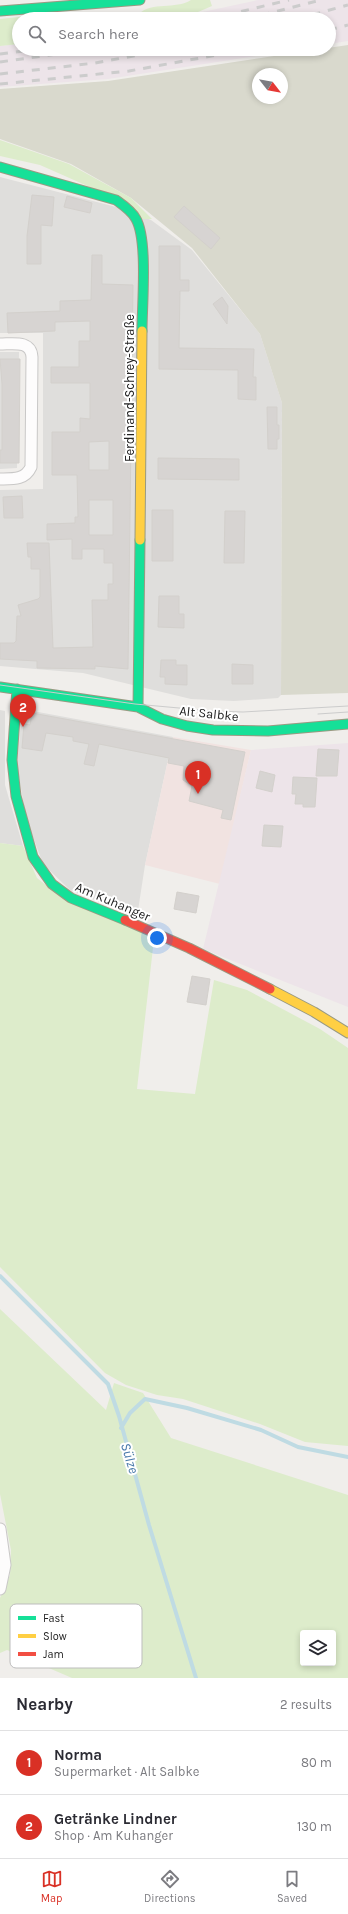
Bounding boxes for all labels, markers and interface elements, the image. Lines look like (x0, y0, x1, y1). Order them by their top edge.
search box (12, 12, 336, 56)
icon: search (26, 23, 48, 45)
text: Search here (58, 25, 139, 43)
north arrow (252, 68, 288, 104)
street label: Ferdinand-Schrey-Straße (122, 314, 137, 462)
pin: 2 (10, 694, 36, 727)
street label: Alt Salbke (179, 703, 240, 724)
pin: 1 (185, 761, 211, 794)
street label: Am Kuhanger (73, 879, 153, 924)
your location (147, 928, 167, 948)
water label: Sülze (117, 1441, 142, 1476)
legend (10, 1604, 142, 1668)
text: Fast (43, 1612, 64, 1625)
text: Slow (43, 1630, 67, 1643)
map controls (300, 1630, 336, 1666)
button: layers (300, 1630, 336, 1666)
text: Jam (43, 1648, 64, 1661)
text: Nearby (16, 1694, 73, 1714)
text: 2 results (280, 1697, 332, 1712)
text: Norma (54, 1746, 102, 1764)
text: 1 (27, 1755, 31, 1770)
text: 80 m (301, 1755, 332, 1770)
text: Supermarket · Alt Salbke (54, 1764, 200, 1779)
text: Getränke Lindner (54, 1810, 177, 1828)
text: 2 (25, 1819, 33, 1834)
text: 130 m (297, 1819, 332, 1834)
text: Shop · Am Kuhanger (54, 1828, 173, 1843)
tab: Map (41, 1868, 63, 1905)
tab: Directions (144, 1868, 196, 1905)
tab: Saved (277, 1868, 307, 1905)

